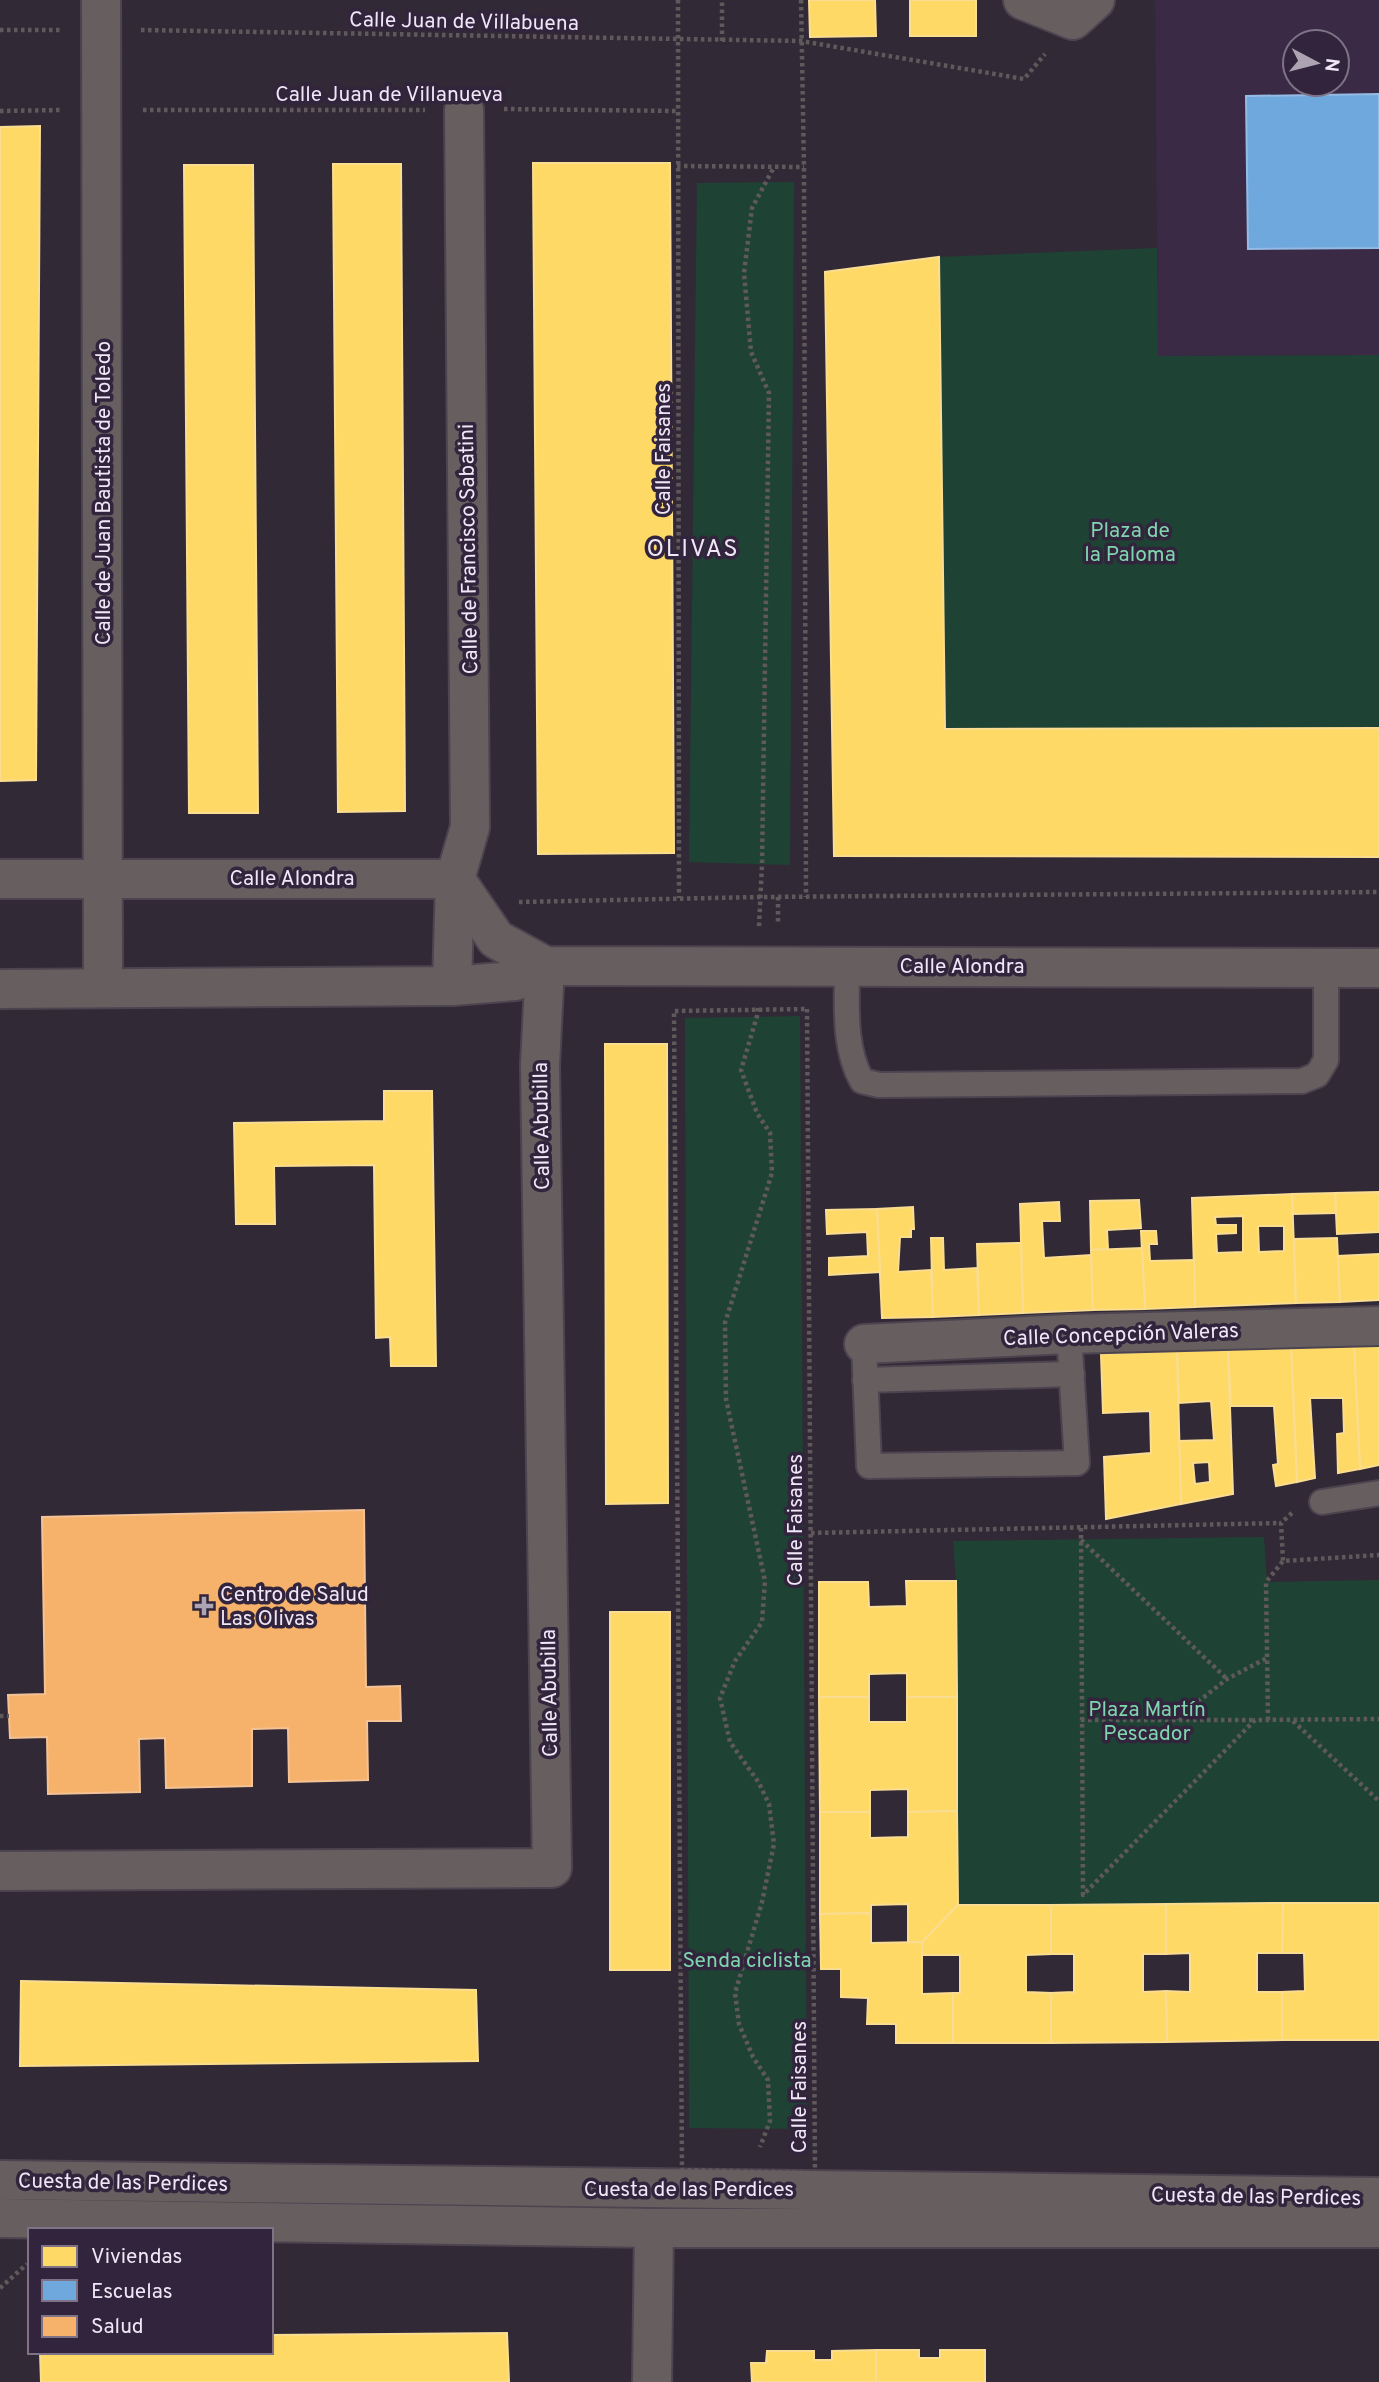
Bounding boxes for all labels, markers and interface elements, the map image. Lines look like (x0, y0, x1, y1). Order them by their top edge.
street label: Calle Juan de Villabuena (349, 7, 579, 38)
north arrow (1281, 28, 1351, 98)
text: N (1318, 57, 1344, 73)
street label: Calle Juan de Villanueva (275, 82, 503, 109)
street label: Calle de Juan Bautista de Toledo (91, 341, 118, 645)
street label: Calle Faisanes (651, 383, 678, 515)
street label: Calle de Francisco Sabatini (454, 423, 485, 674)
park label: Plaza de la Paloma (1084, 518, 1176, 569)
district label: OLIVAS (646, 535, 740, 565)
street label: Calle Alondra (229, 866, 355, 893)
street label: Calle Alondra (899, 954, 1025, 981)
street label: Calle Abubilla (528, 1062, 557, 1190)
street label: Calle Concepción Valeras (1003, 1318, 1239, 1353)
street label: Calle Faisanes (783, 1454, 810, 1586)
place label: Centro de Salud Las Olivas (220, 1582, 369, 1633)
marker: Centro de Salud Las Olivas (194, 1596, 214, 1616)
street label: Calle Abubilla (536, 1629, 565, 1757)
park label: Plaza Martín Pescador (1088, 1697, 1206, 1748)
park label: Senda ciclista (682, 1948, 812, 1975)
street label: Calle Faisanes (787, 2021, 814, 2153)
street label: Cuesta de las Perdices (18, 2168, 228, 2199)
street label: Cuesta de las Perdices (584, 2177, 794, 2204)
street label: Cuesta de las Perdices (1151, 2182, 1361, 2213)
legend (28, 2228, 273, 2354)
text: Viviendas (91, 2244, 182, 2271)
text: Escuelas (91, 2279, 173, 2306)
text: Salud (91, 2314, 144, 2341)

